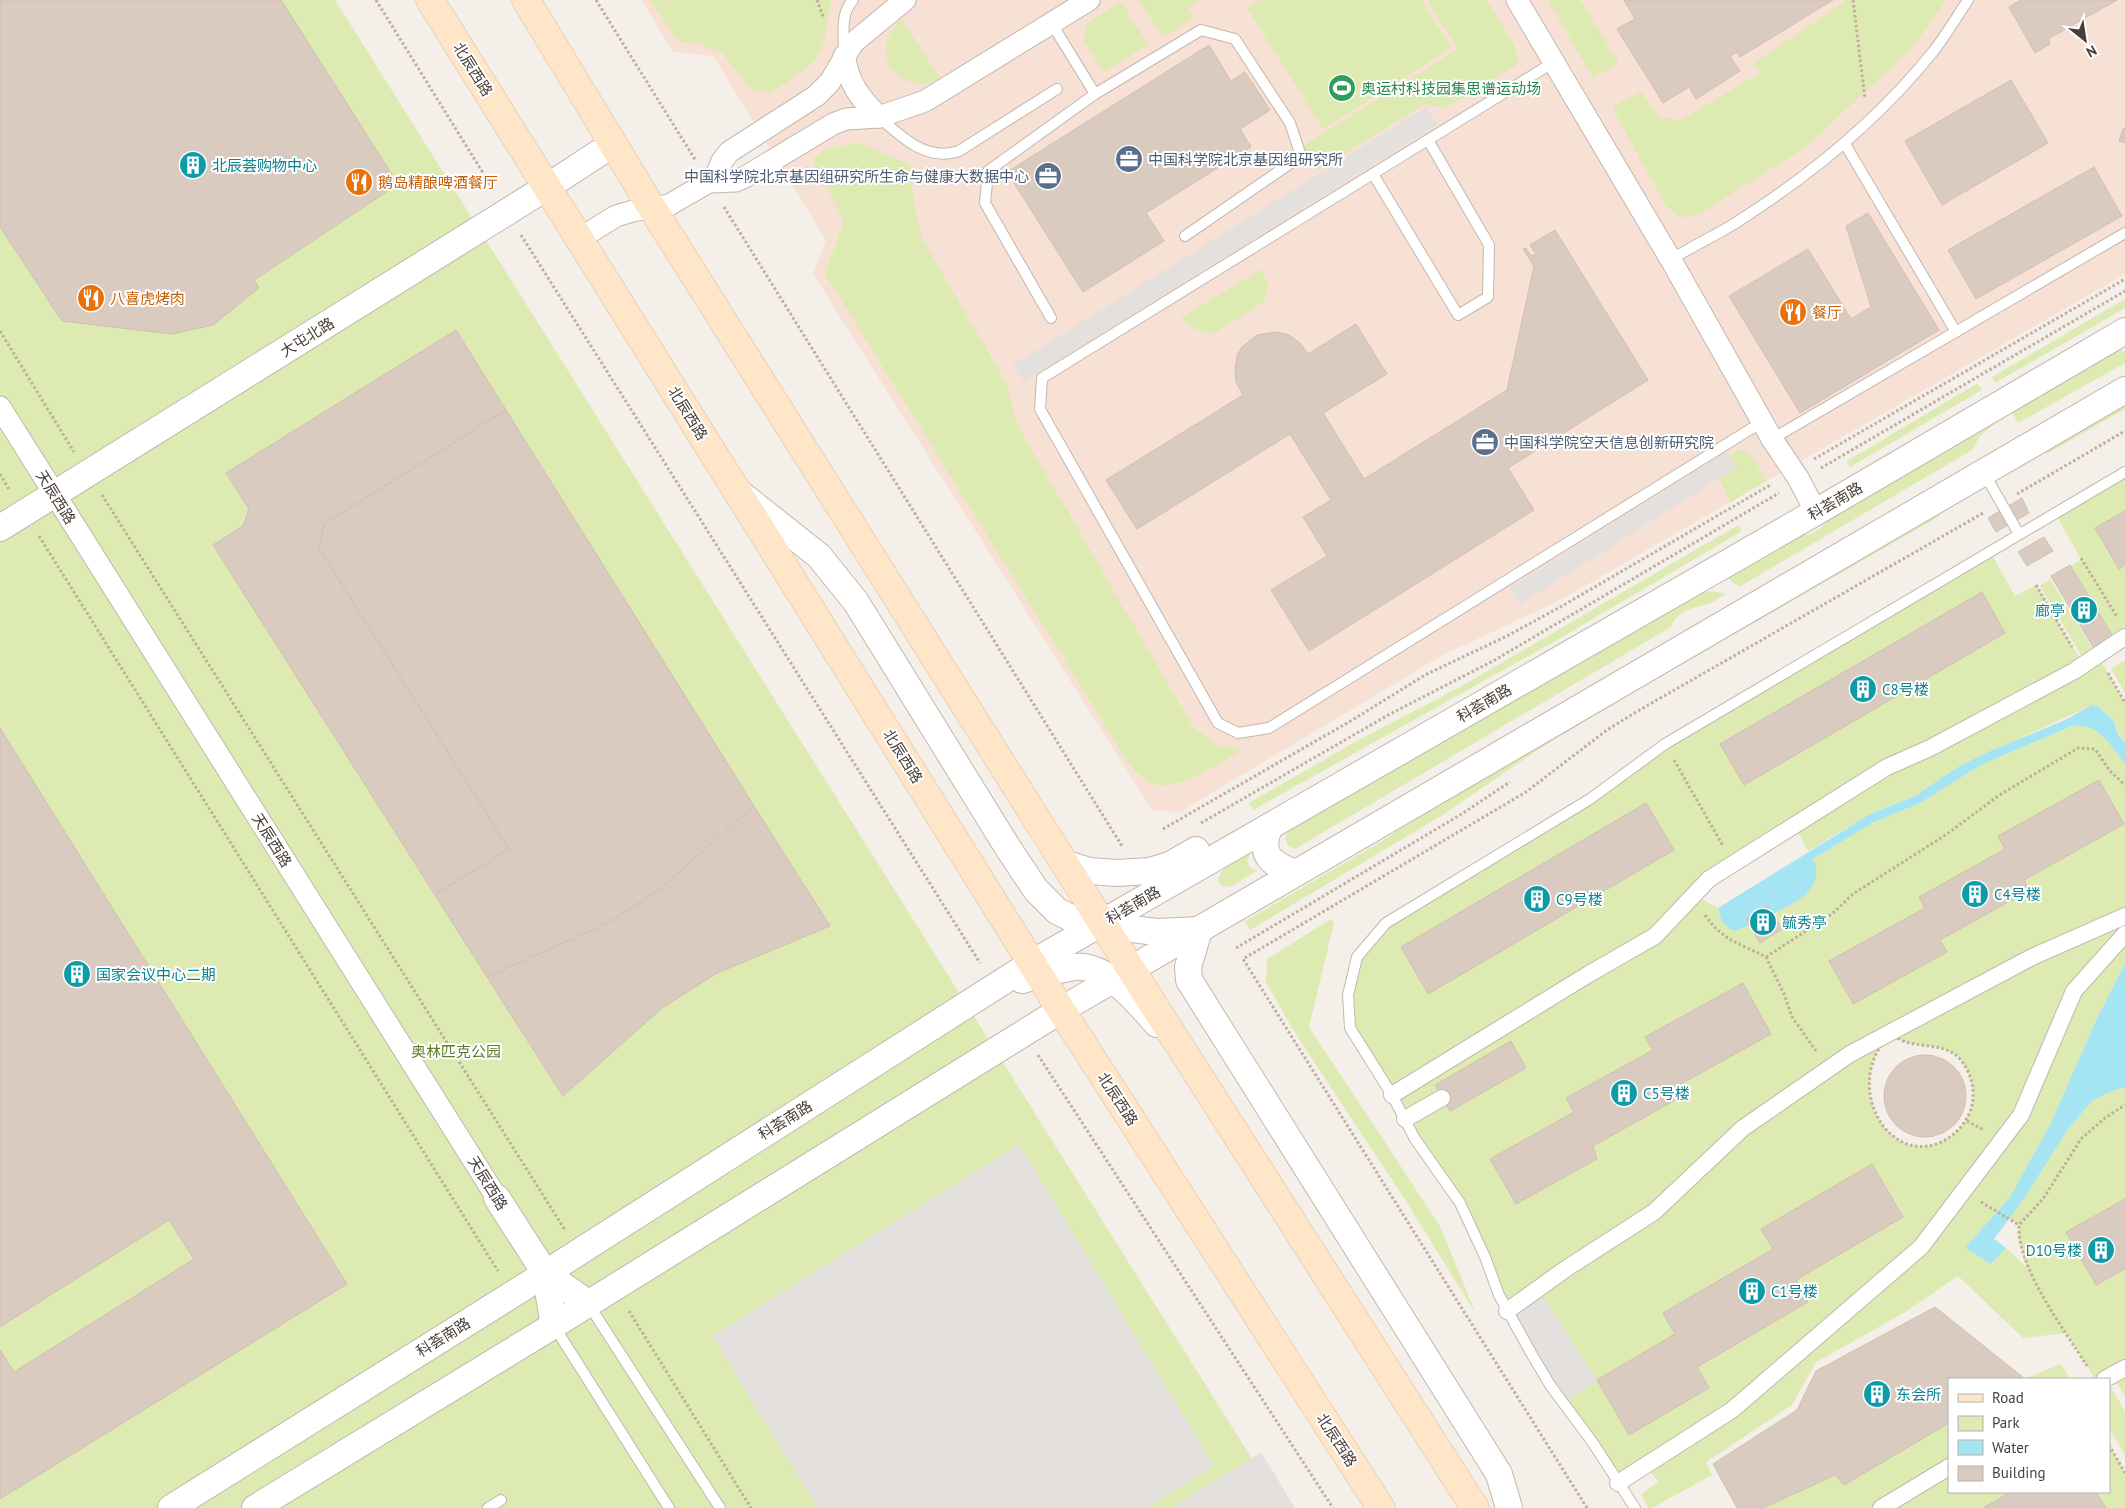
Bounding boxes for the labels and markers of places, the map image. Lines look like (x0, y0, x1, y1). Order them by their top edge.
sports icon: 奥运村科技园集思谱运动场 (1327, 73, 1357, 103)
place label: 奥运村科技园集思谱运动场 (1361, 79, 1541, 98)
office icon: 中国科学院北京基因组研究所 (1114, 144, 1144, 174)
building icon: 北辰荟购物中心 (178, 150, 208, 180)
place label: 中国科学院北京基因组研究所 (1148, 150, 1343, 169)
place label: 北辰荟购物中心 (212, 156, 317, 175)
office icon: 中国科学院北京基因组研究所生命与健康大数据中心 (1033, 161, 1063, 191)
restaurant icon: 鹅岛精酿啤酒餐厅 (344, 167, 374, 197)
place label: 中国科学院北京基因组研究所生命与健康大数据中心 (684, 167, 1029, 186)
place label: 鹅岛精酿啤酒餐厅 (378, 173, 498, 192)
restaurant icon: 八喜虎烤肉 (76, 283, 106, 313)
place label: 八喜虎烤肉 (110, 289, 185, 308)
restaurant icon: 餐厅 (1778, 297, 1808, 327)
place label: 餐厅 (1812, 303, 1842, 322)
office icon: 中国科学院空天信息创新研究院 (1470, 427, 1500, 457)
place label: 中国科学院空天信息创新研究院 (1504, 433, 1714, 452)
building icon: 廊亭 (2069, 595, 2099, 625)
place label: 廊亭 (2035, 601, 2065, 620)
building icon: C8号楼 (1848, 674, 1878, 704)
place label: C8号楼 (1882, 680, 1929, 699)
building icon: C4号楼 (1960, 879, 1990, 909)
building icon: C9号楼 (1522, 884, 1552, 914)
place label: C4号楼 (1994, 885, 2041, 904)
place label: C9号楼 (1556, 890, 1603, 909)
building icon: 毓秀亭 (1748, 907, 1778, 937)
place label: 毓秀亭 (1782, 913, 1827, 932)
building icon: 国家会议中心二期 (62, 959, 92, 989)
place label: 国家会议中心二期 (96, 965, 216, 984)
building icon: C5号楼 (1609, 1078, 1639, 1108)
place label: C5号楼 (1643, 1084, 1690, 1103)
building icon: D10号楼 (2086, 1235, 2116, 1265)
place label: D10号楼 (2026, 1241, 2082, 1260)
building icon: C1号楼 (1737, 1276, 1767, 1306)
place label: C1号楼 (1771, 1282, 1818, 1301)
building icon: 东会所 (1862, 1379, 1892, 1409)
place label: 东会所 (1896, 1385, 1941, 1404)

